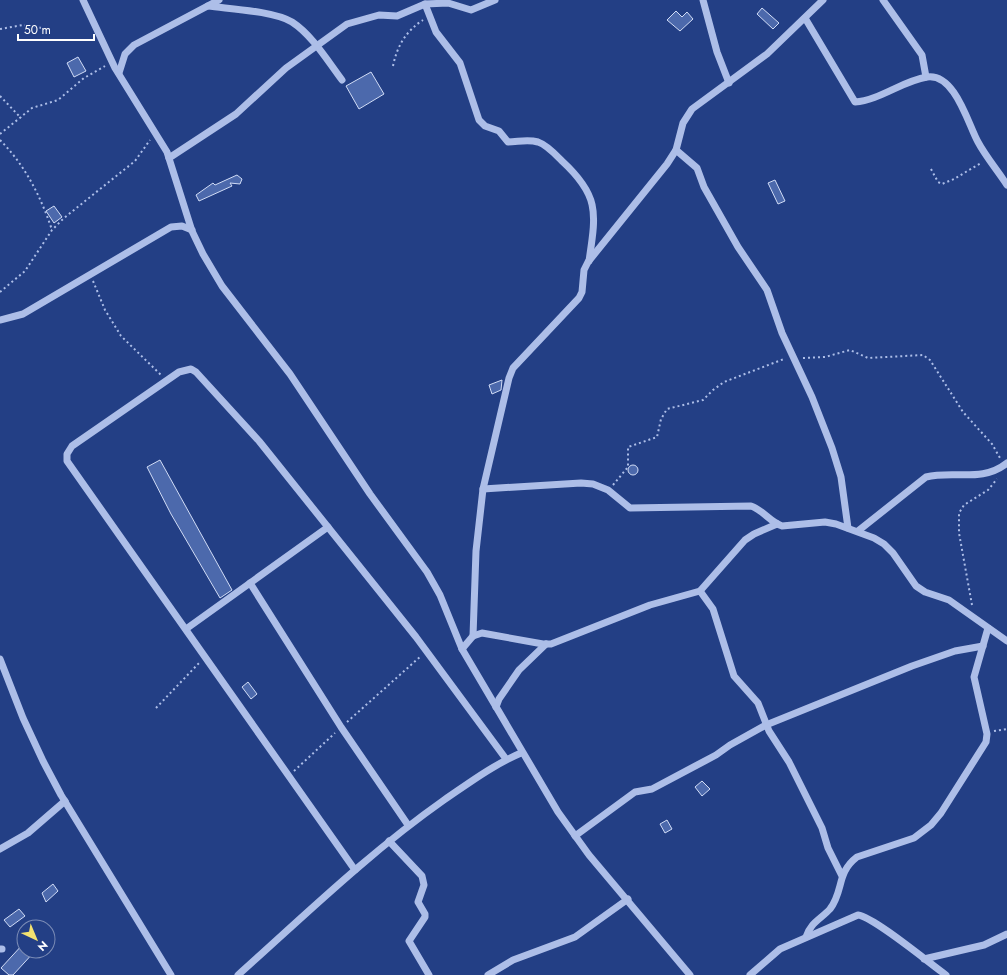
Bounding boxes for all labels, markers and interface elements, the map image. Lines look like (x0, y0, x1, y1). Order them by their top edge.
scale bar (18, 16, 94, 42)
text: 50 m (24, 21, 51, 39)
north arrow (16, 919, 56, 959)
text: N (34, 937, 52, 955)

